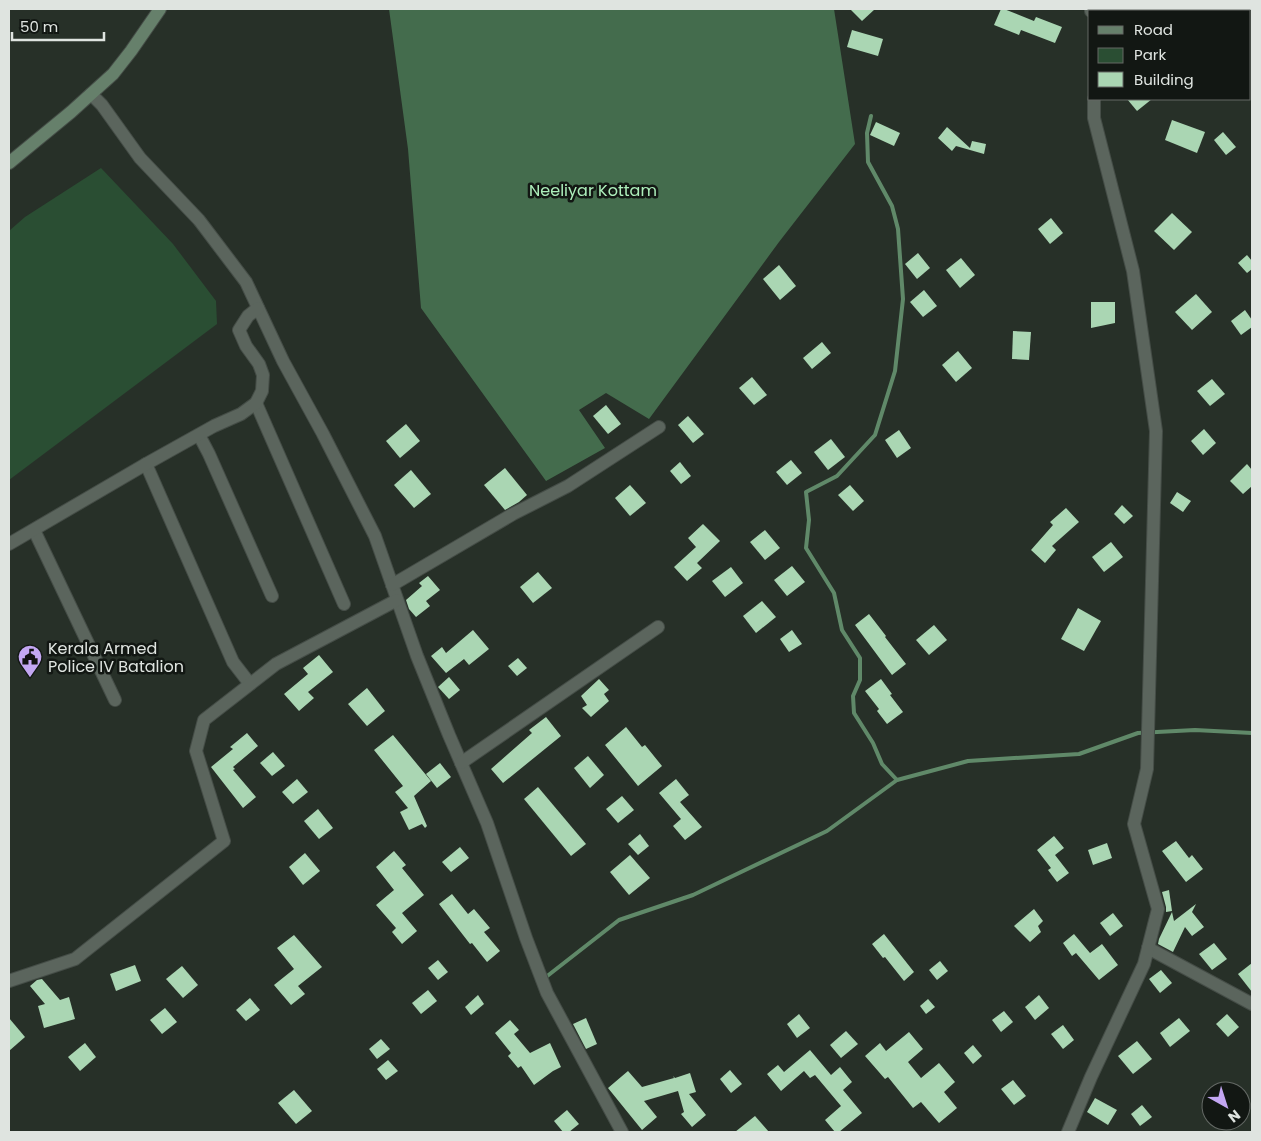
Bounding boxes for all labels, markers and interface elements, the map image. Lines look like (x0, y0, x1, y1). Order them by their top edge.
scale bar (12, 10, 105, 42)
legend (1088, 10, 1251, 100)
text: 50 m (20, 16, 58, 37)
text: Road (1134, 19, 1173, 40)
text: Park (1134, 44, 1166, 65)
text: Building (1134, 69, 1194, 90)
park label: Neeliyar Kottam (529, 179, 657, 202)
place label: Kerala Armed Police IV Batalion (48, 637, 184, 678)
public building icon: Kerala Armed Police IV Batalion (17, 644, 43, 678)
north arrow (1201, 1081, 1251, 1131)
text: N (1224, 1105, 1245, 1127)

